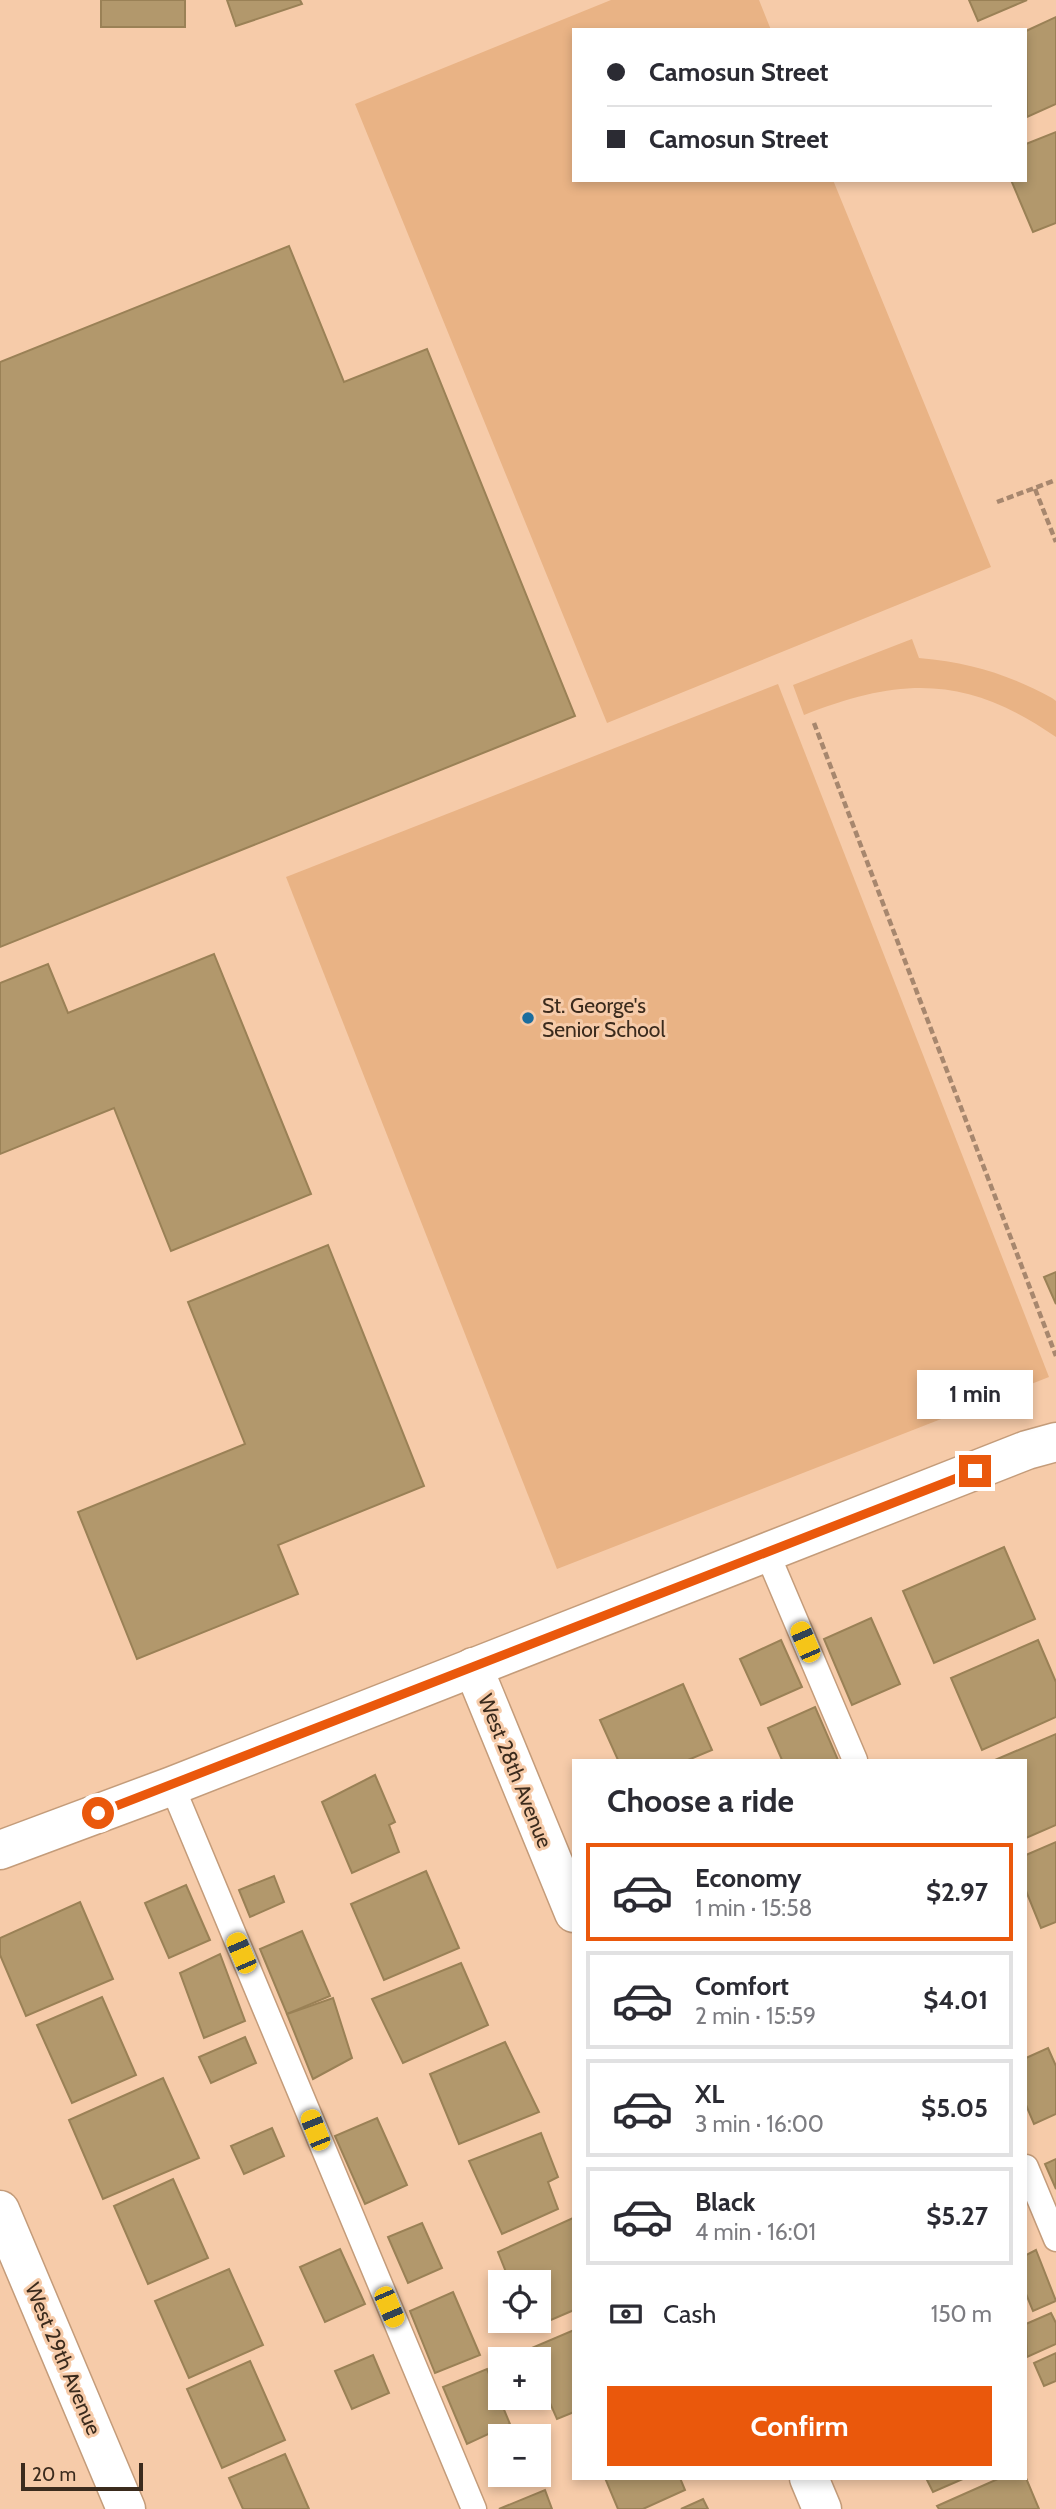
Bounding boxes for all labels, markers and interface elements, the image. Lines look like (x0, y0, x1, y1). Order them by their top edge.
text: Camosun Street (649, 56, 829, 88)
text: Camosun Street (649, 123, 829, 155)
place label: St. George's Senior School (542, 993, 665, 1042)
marker: St. George's Senior School (520, 1010, 536, 1026)
callout: 1 min (917, 1370, 1033, 1418)
text: 1 min (949, 1380, 1001, 1408)
route end (959, 1455, 991, 1487)
car (788, 1619, 823, 1665)
street label: West 28th Avenue (473, 1690, 558, 1852)
text: Choose a ride (607, 1781, 794, 1820)
route start (82, 1797, 114, 1829)
icon: car (611, 1861, 674, 1924)
text: Economy (695, 1862, 801, 1894)
text: $2.97 (926, 1876, 988, 1908)
text: 1 min · 15:58 (695, 1894, 813, 1922)
car (224, 1930, 259, 1976)
icon: car (611, 1969, 674, 2032)
text: Comfort (695, 1970, 789, 2002)
text: $4.01 (923, 1984, 988, 2016)
text: 2 min · 15:59 (695, 2002, 816, 2030)
icon: car (611, 2077, 674, 2140)
text: XL (695, 2078, 724, 2110)
text: $5.05 (921, 2092, 988, 2124)
car (298, 2107, 333, 2153)
text: 3 min · 16:00 (695, 2110, 824, 2138)
icon: car (611, 2185, 674, 2248)
text: Black (695, 2186, 755, 2218)
text: $5.27 (926, 2200, 988, 2232)
text: 4 min · 16:01 (695, 2218, 816, 2246)
map controls (488, 2270, 551, 2487)
button: locate (488, 2270, 551, 2333)
street label: West 29th Avenue (20, 2279, 107, 2439)
car (372, 2284, 407, 2330)
icon: cash (607, 2295, 645, 2333)
text: Cash (663, 2298, 716, 2330)
text: 150 m (931, 2300, 992, 2328)
button: + (488, 2347, 551, 2410)
button: Confirm (607, 2386, 992, 2466)
button: − (488, 2424, 551, 2487)
scale bar (21, 2460, 144, 2492)
text: 20 m (32, 2463, 76, 2486)

